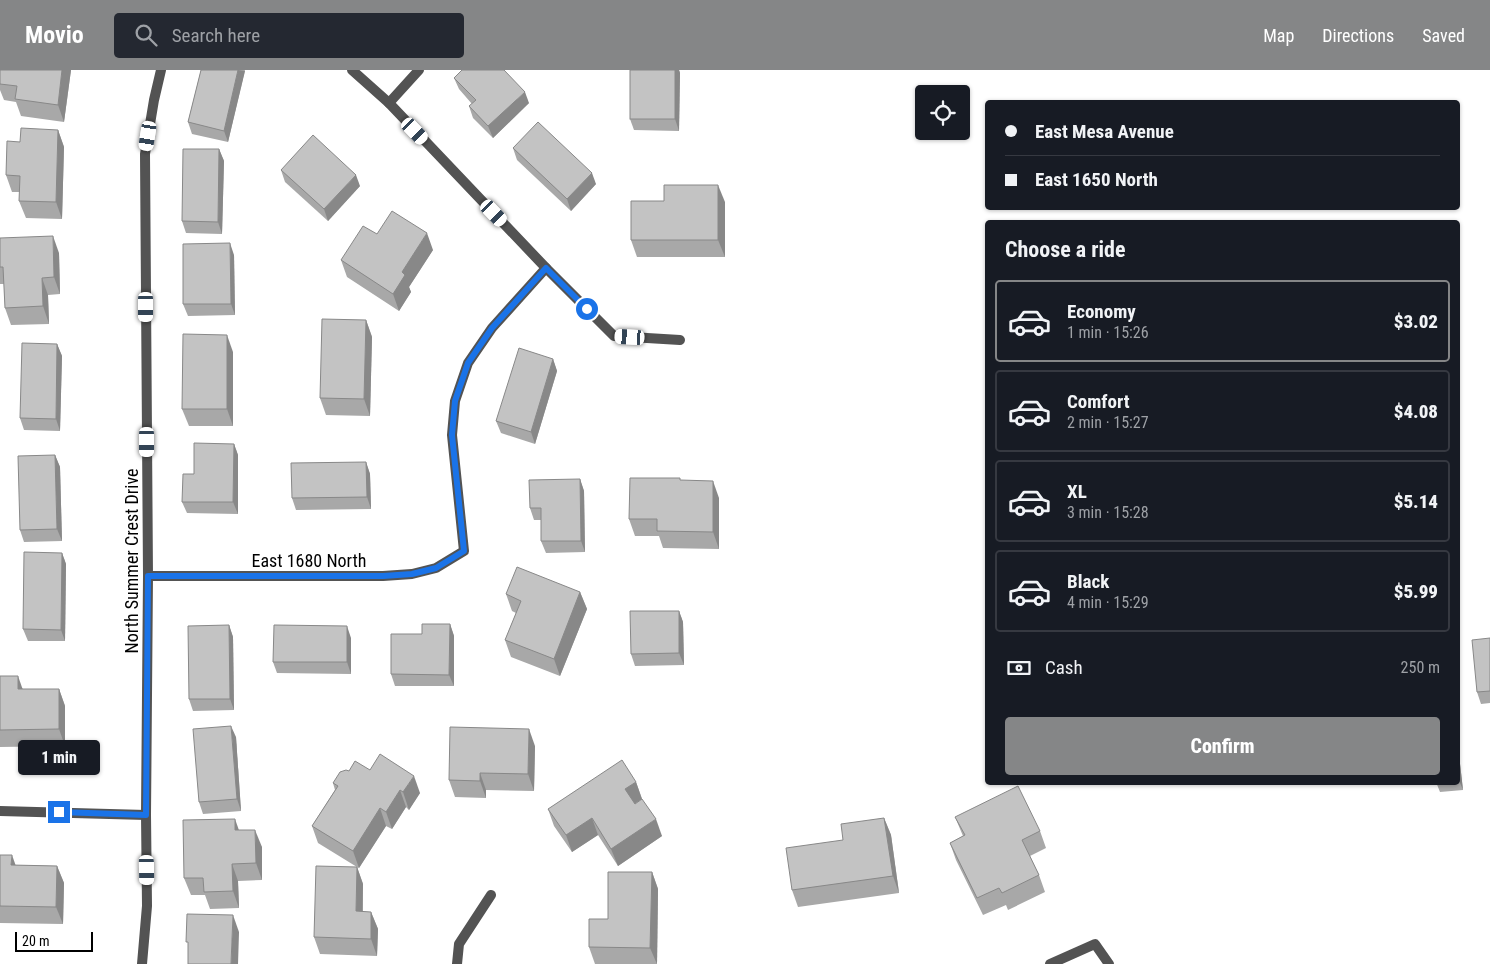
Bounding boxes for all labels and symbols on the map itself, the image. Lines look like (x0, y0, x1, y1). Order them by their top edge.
car (399, 115, 430, 147)
car (138, 120, 157, 152)
car (478, 197, 509, 229)
car (138, 292, 153, 322)
route start (576, 298, 598, 320)
car (614, 329, 645, 345)
car (139, 427, 154, 457)
street label: North Summer Crest Drive (121, 469, 142, 654)
street label: East 1680 North (251, 550, 367, 571)
callout: 1 min (18, 740, 100, 774)
route end (48, 801, 70, 823)
car (139, 855, 154, 885)
scale bar (15, 929, 92, 952)

